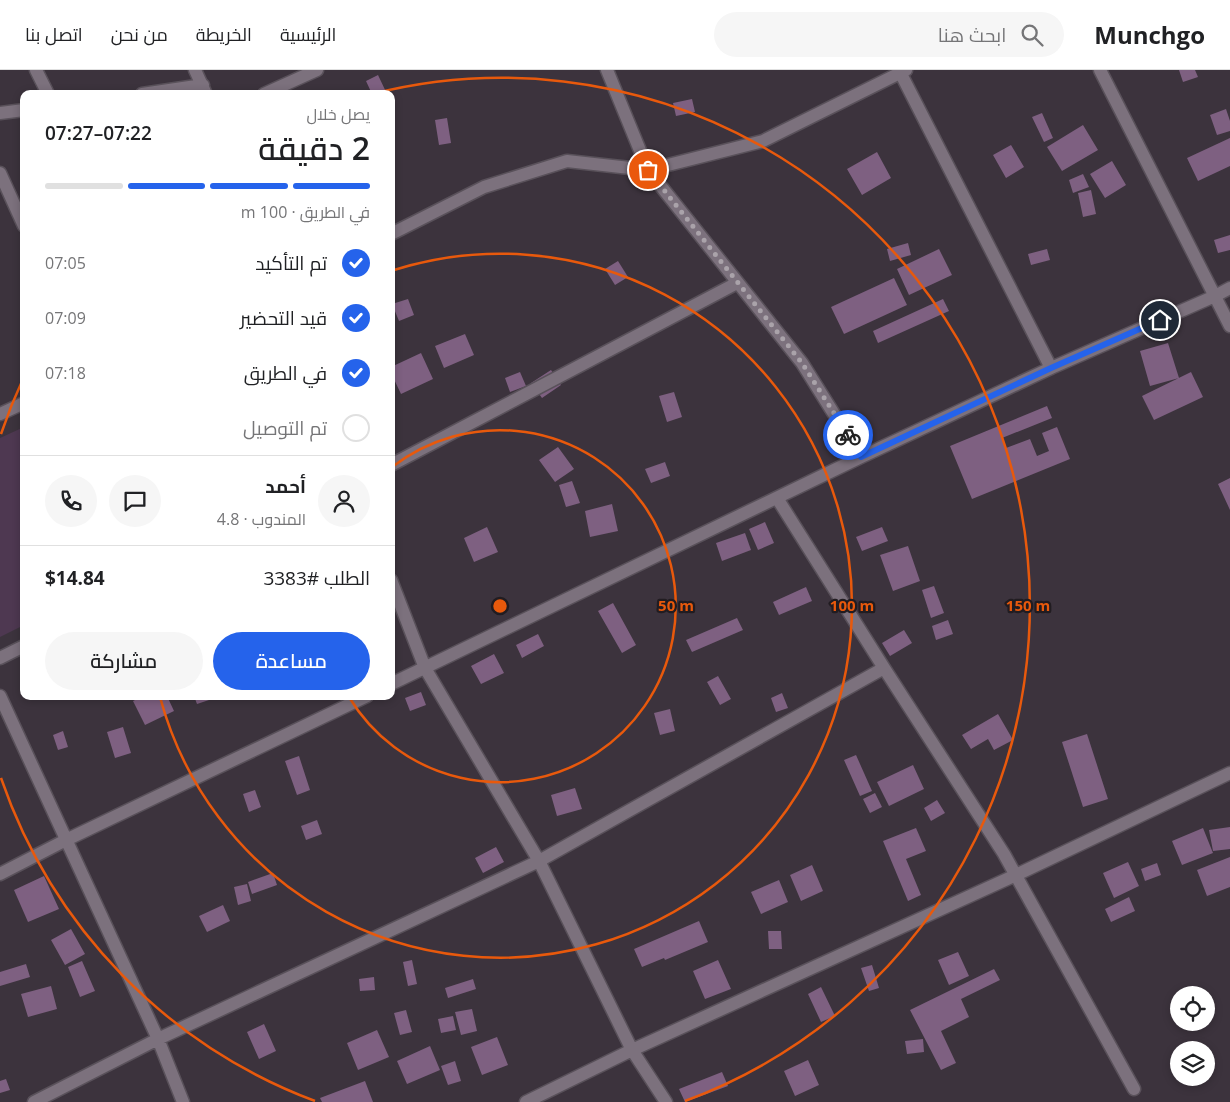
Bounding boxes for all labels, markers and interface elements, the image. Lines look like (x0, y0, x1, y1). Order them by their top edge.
search box (714, 12, 1064, 57)
text: Munchgo (1094, 18, 1205, 51)
icon: search (1018, 21, 1046, 49)
text: اتصل بنا (25, 22, 83, 46)
text: من نحن (111, 22, 168, 46)
text: الخريطة (196, 22, 252, 46)
text: الرئيسية (280, 22, 336, 46)
text: ابحث هنا (938, 22, 1006, 48)
text: يصل خلال (306, 103, 370, 125)
text: 07:22–07:27 (45, 120, 152, 146)
text: 2 دقيقة (258, 126, 370, 169)
pin (627, 149, 669, 191)
icon: bag (634, 156, 662, 184)
text: في الطريق · 100 m (241, 201, 370, 223)
icon: check (342, 249, 370, 277)
text: تم التأكيد (255, 250, 327, 276)
text: 07:05 (45, 252, 86, 274)
pin (1139, 299, 1181, 341)
icon: check (342, 304, 370, 332)
text: قيد التحضير (240, 305, 327, 331)
icon: home (1146, 306, 1174, 334)
text: 07:09 (45, 307, 86, 329)
icon: check (342, 359, 370, 387)
text: في الطريق (244, 360, 327, 386)
text: 07:18 (45, 362, 86, 384)
courier (823, 410, 873, 460)
text: تم التوصيل (243, 415, 327, 441)
icon: bike (834, 421, 862, 449)
text: أحمد (265, 473, 306, 499)
button: phone (45, 475, 97, 527)
button: chat (109, 475, 161, 527)
button: person (318, 475, 370, 527)
text: المندوب · 4.8 (217, 508, 306, 530)
text: $14.84 (45, 565, 105, 591)
text: الطلب #3383 (263, 565, 370, 591)
text: 50 m (658, 595, 694, 615)
text: 100 m (830, 595, 874, 615)
text: 150 m (1006, 595, 1050, 615)
centre of rings (491, 597, 509, 615)
button: مشاركة (45, 632, 203, 690)
button: مساعدة (213, 632, 370, 690)
map controls (1170, 986, 1215, 1086)
button: locate (1170, 986, 1215, 1031)
button: layers (1170, 1041, 1215, 1086)

